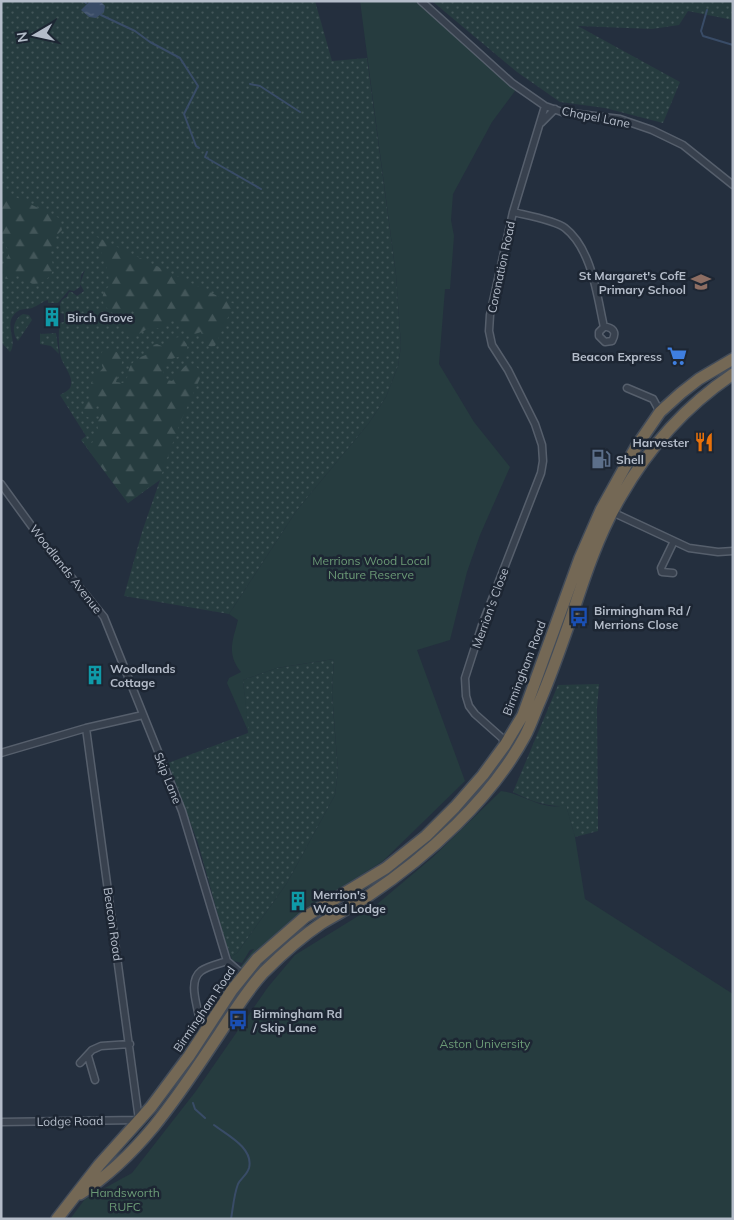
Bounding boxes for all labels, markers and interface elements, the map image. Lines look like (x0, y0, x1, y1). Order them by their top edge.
north arrow (10, 10, 60, 60)
text: N (12, 30, 32, 44)
street label: Chapel Lane (560, 103, 632, 131)
street label: Coronation Road (484, 220, 518, 314)
place label: St Margaret's CofE Primary School (579, 268, 686, 297)
school or university icon: St Margaret's CofE Primary School (690, 271, 712, 293)
building icon: Birch Grove (41, 306, 63, 328)
place label: Birch Grove (67, 310, 133, 325)
supermarket icon: Beacon Express (666, 345, 688, 367)
place label: Beacon Express (572, 349, 662, 364)
restaurant icon: Harvester (693, 431, 715, 453)
place label: Harvester (632, 435, 689, 450)
fuel station icon: Shell (590, 448, 612, 470)
place label: Shell (616, 452, 644, 467)
street label: Woodlands Avenue (27, 522, 105, 616)
park label: Merrions Wood Local Nature Reserve (312, 553, 430, 582)
street label: Merrion's Close (469, 566, 511, 650)
place label: Birmingham Rd / Merrions Close (594, 603, 691, 632)
bus stop icon: Birmingham Rd / Merrions Close (568, 606, 590, 628)
street label: Birmingham Road (499, 618, 549, 718)
place label: Woodlands Cottage (110, 661, 176, 690)
building icon: Woodlands Cottage (84, 664, 106, 686)
street label: Skip Lane (151, 750, 185, 806)
street label: Beacon Road (100, 886, 126, 962)
place label: Merrion's Wood Lodge (313, 887, 386, 916)
building icon: Merrion's Wood Lodge (287, 890, 309, 912)
street label: Birmingham Road (170, 963, 238, 1055)
place label: Birmingham Rd / Skip Lane (252, 1006, 342, 1035)
bus stop icon: Birmingham Rd / Skip Lane (227, 1009, 249, 1031)
park label: Aston University (439, 1036, 531, 1051)
street label: Lodge Road (36, 1113, 104, 1129)
park label: Handsworth RUFC (90, 1185, 160, 1214)

